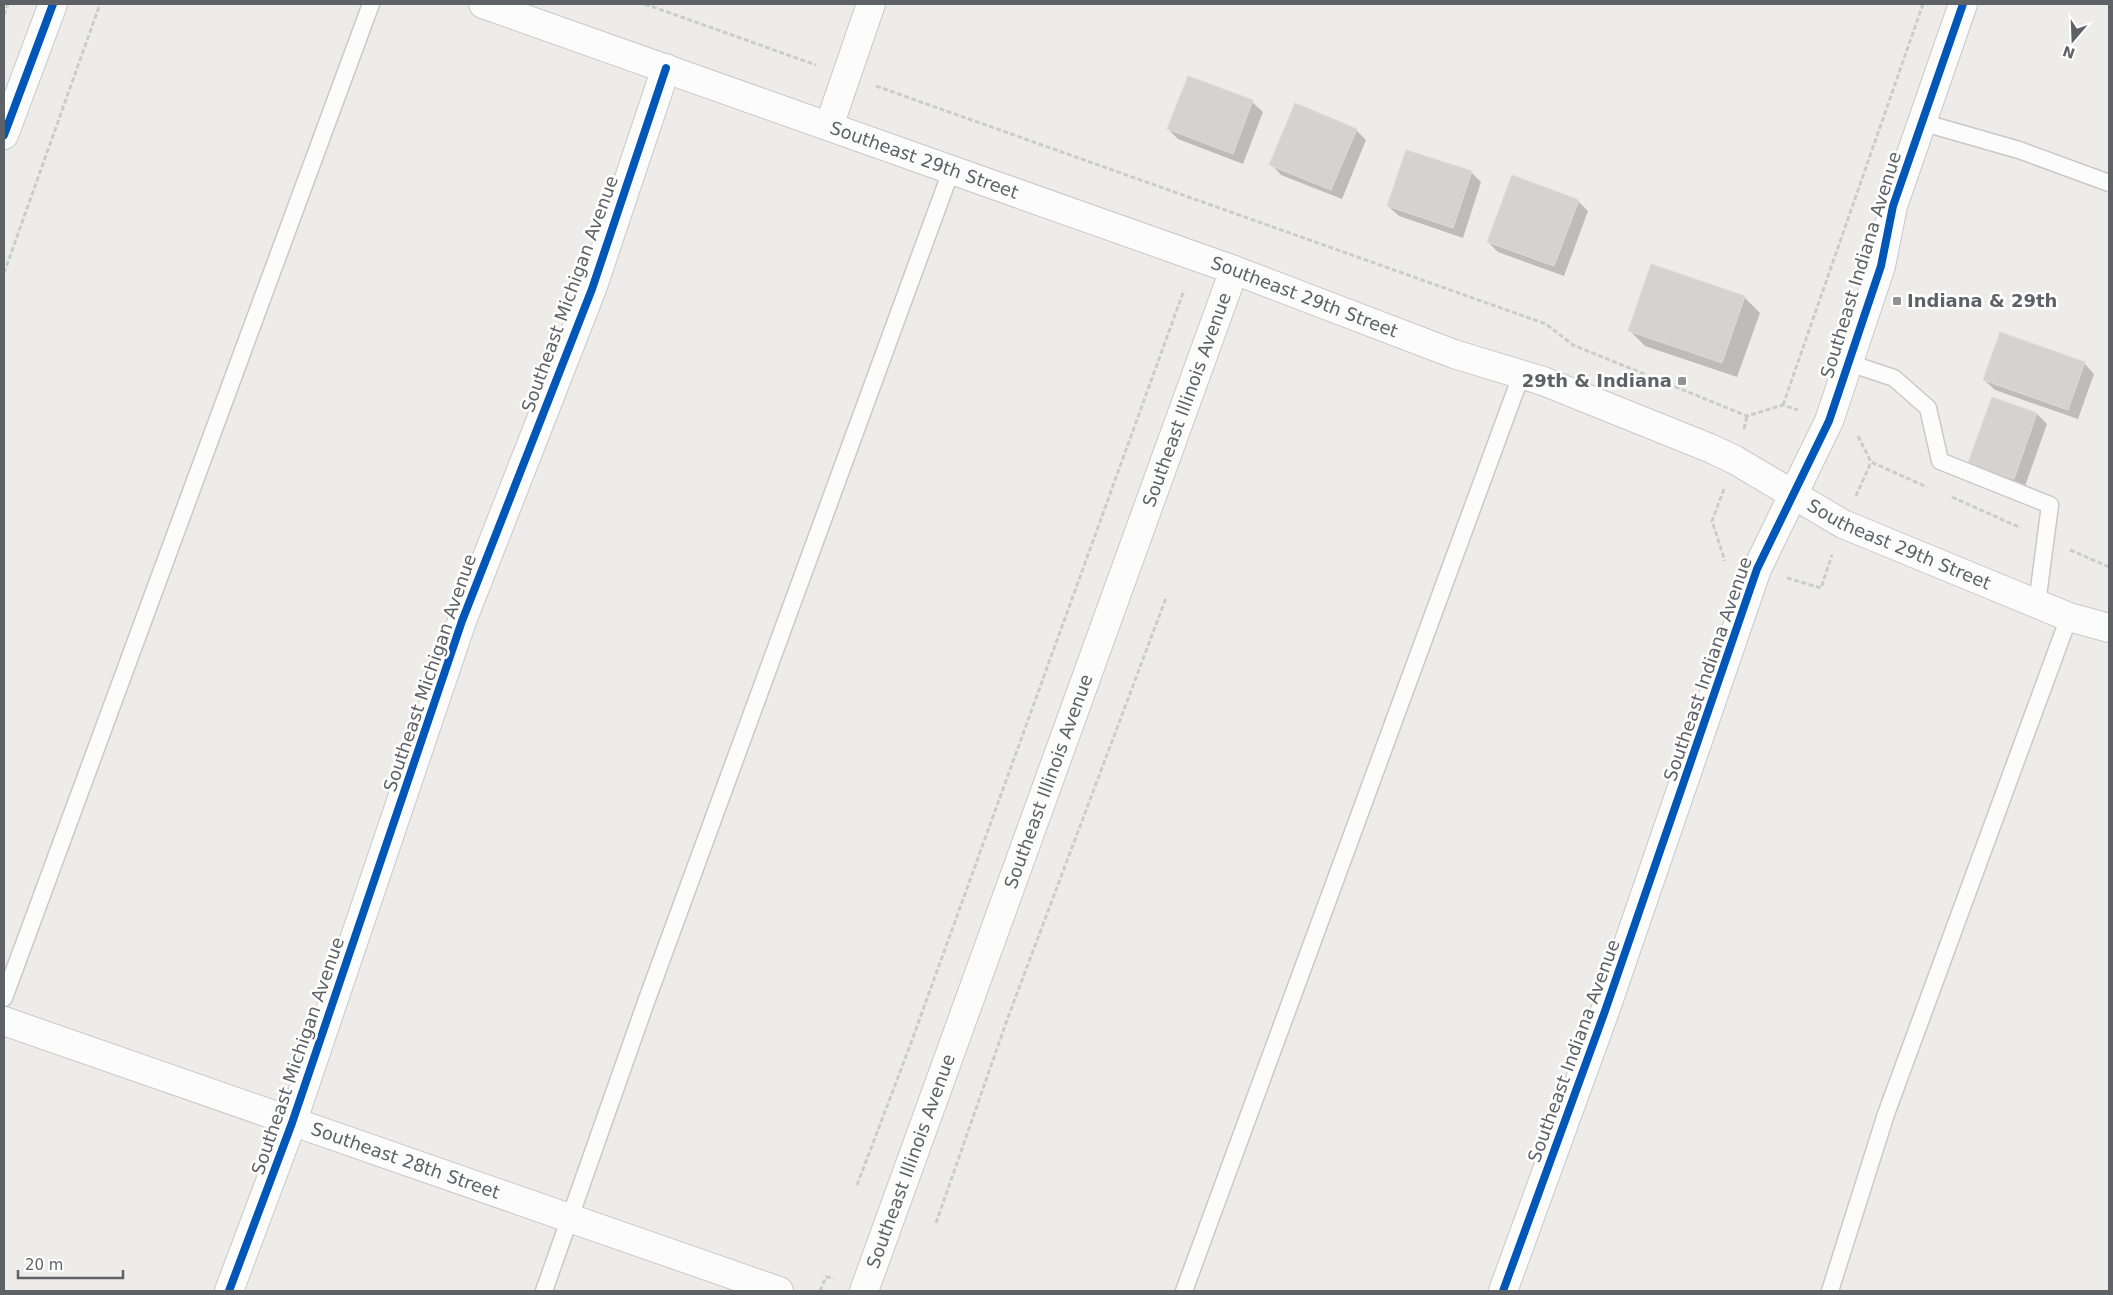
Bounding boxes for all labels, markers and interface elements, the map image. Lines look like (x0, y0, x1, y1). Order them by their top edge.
north arrow (2048, 15, 2098, 65)
text: N (2061, 43, 2077, 62)
street label: Southeast 29th Street (827, 117, 1021, 203)
street label: Southeast Indiana Avenue (1816, 149, 1905, 381)
street label: Southeast Michigan Avenue (517, 173, 622, 415)
street label: Southeast 29th Street (1208, 252, 1401, 342)
street label: Southeast Illinois Avenue (1138, 289, 1235, 510)
place label: Indiana & 29th (1907, 290, 2057, 311)
marker: Indiana & 29th (1891, 295, 1903, 307)
place label: 29th & Indiana (1522, 370, 1672, 391)
marker: 29th & Indiana (1676, 375, 1688, 387)
street label: Southeast 29th Street (1804, 494, 1994, 594)
street label: Southeast Michigan Avenue (379, 551, 480, 794)
street label: Southeast Indiana Avenue (1659, 554, 1756, 784)
street label: Southeast Illinois Avenue (1000, 671, 1097, 891)
street label: Southeast Michigan Avenue (247, 934, 348, 1177)
street label: Southeast Indiana Avenue (1523, 936, 1624, 1165)
street label: Southeast Illinois Avenue (862, 1051, 959, 1271)
street label: Southeast 28th Street (308, 1118, 503, 1203)
scale bar (18, 1248, 122, 1280)
text: 20 m (25, 1256, 63, 1274)

